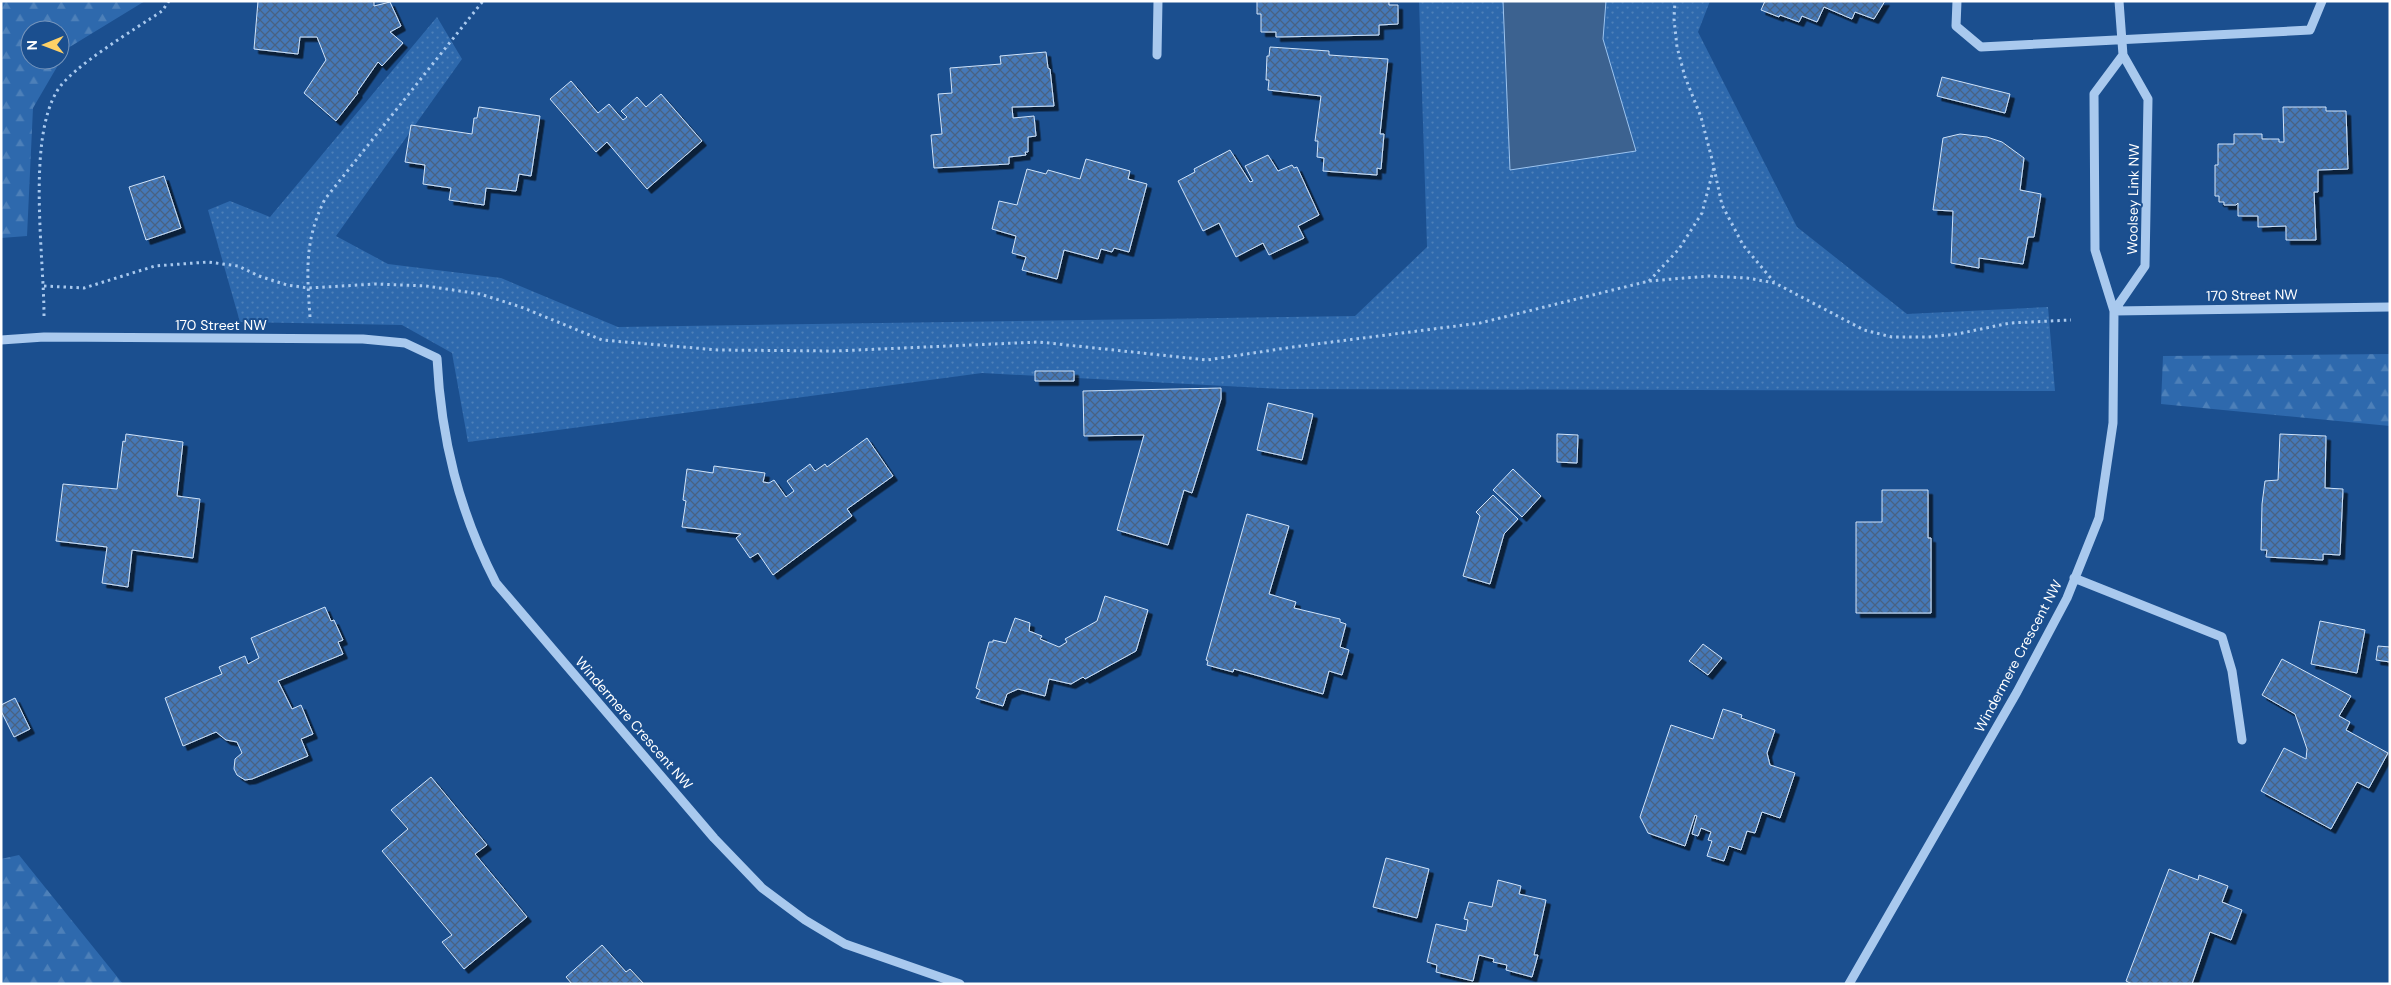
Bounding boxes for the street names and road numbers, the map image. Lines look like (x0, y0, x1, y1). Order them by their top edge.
street label: Woolsey Link NW (2123, 143, 2143, 255)
street label: 170 Street NW (2206, 285, 2298, 305)
street label: 170 Street NW (175, 316, 267, 334)
street label: Windermere Crescent NW (1970, 576, 2066, 735)
street label: Windermere Crescent NW (571, 653, 697, 793)

